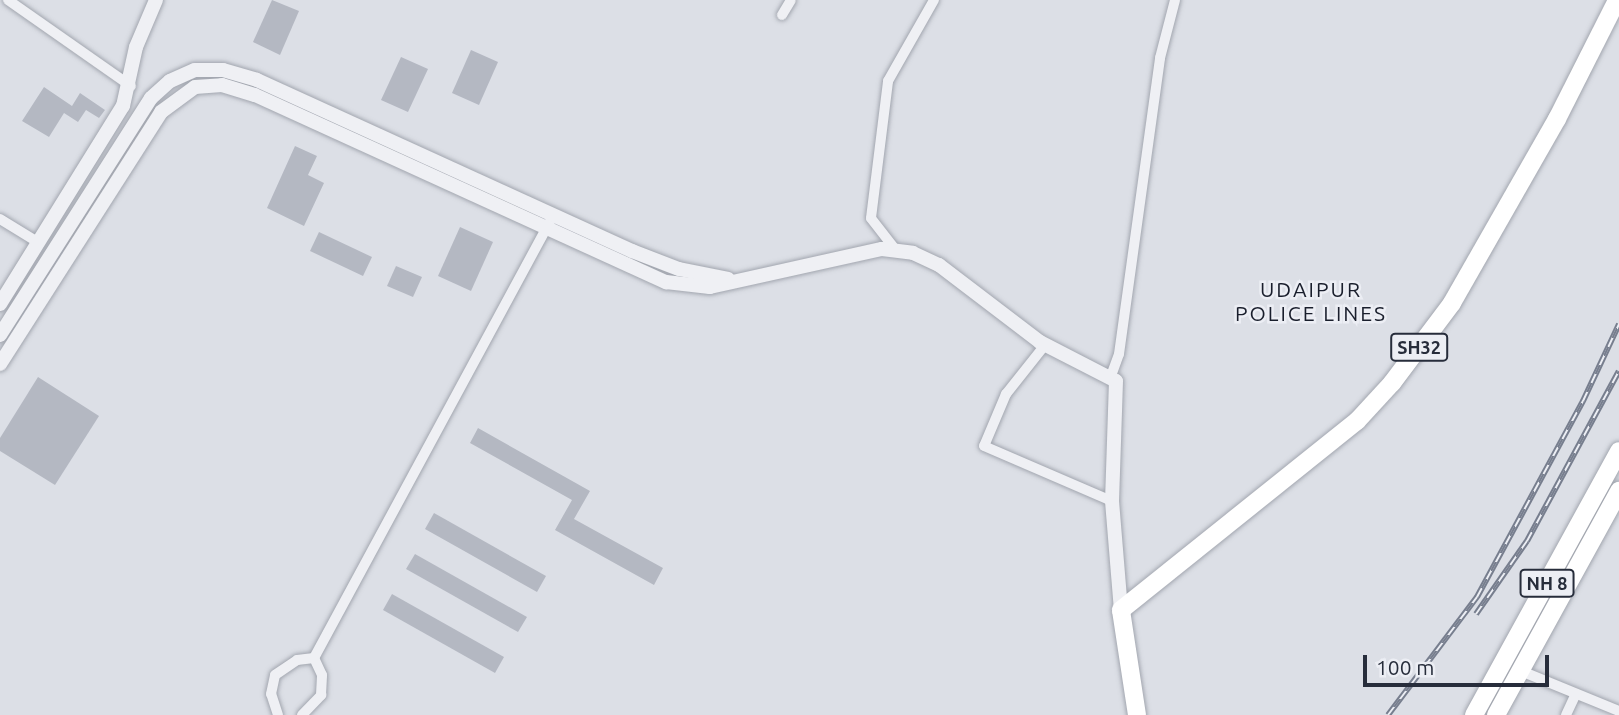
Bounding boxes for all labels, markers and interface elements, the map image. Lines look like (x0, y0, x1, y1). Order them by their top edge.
district label: UDAIPUR POLICE LINES (1236, 276, 1386, 326)
road number: SH32 (1389, 332, 1449, 362)
road number: NH 8 (1519, 568, 1575, 598)
scale bar (1367, 642, 1552, 686)
text: 100 m (1376, 655, 1434, 679)

